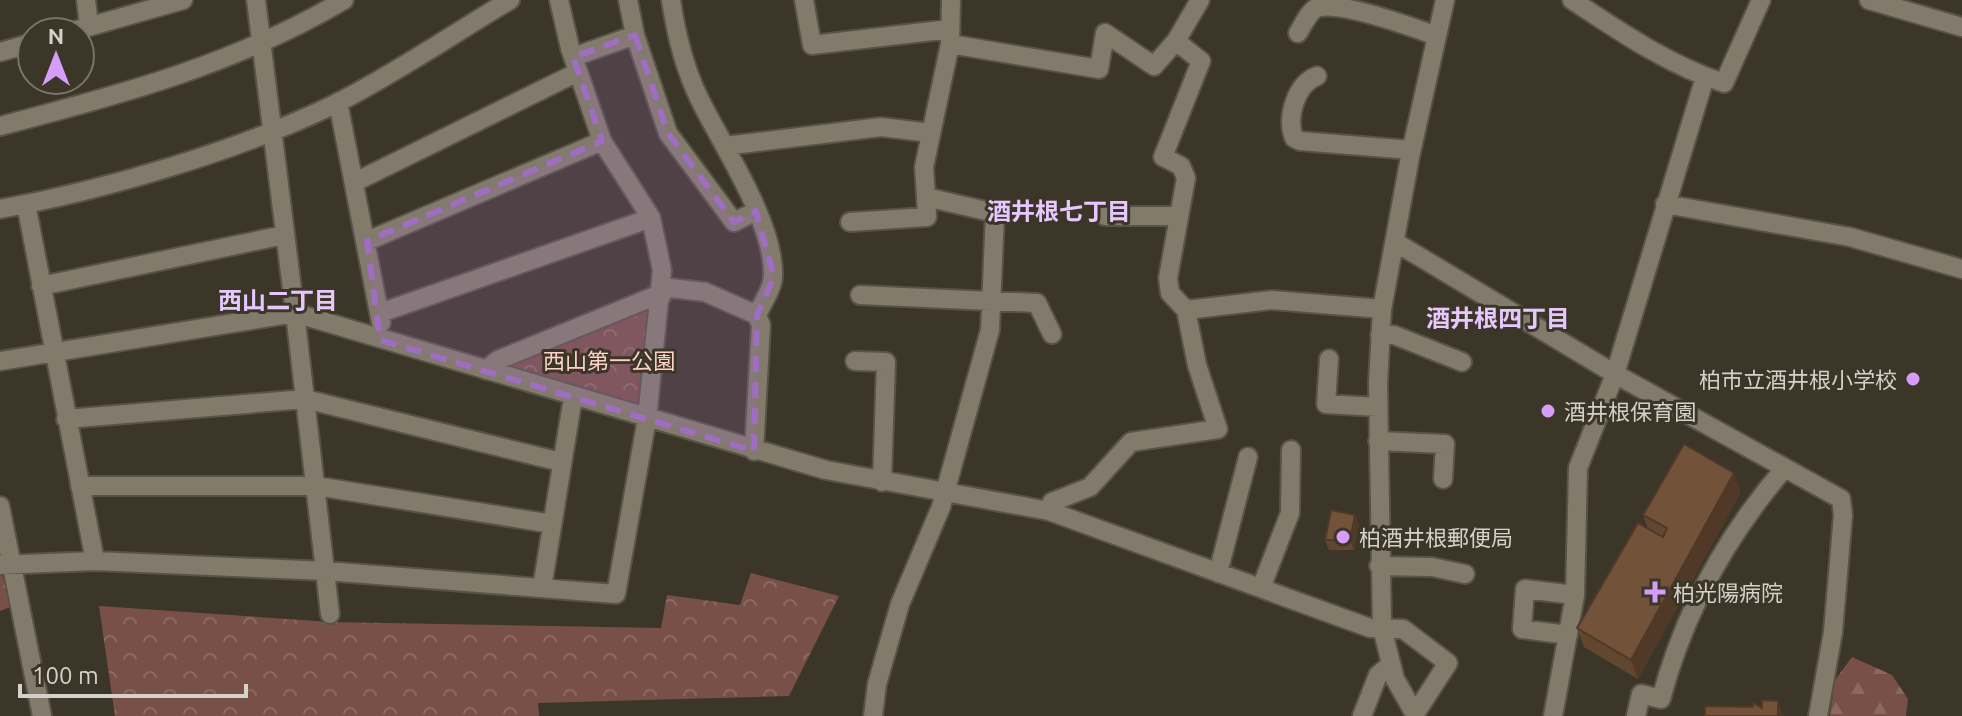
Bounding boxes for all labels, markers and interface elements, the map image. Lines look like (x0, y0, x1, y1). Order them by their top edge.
north arrow (16, 16, 96, 96)
text: N (48, 23, 64, 48)
district label: 酒井根七丁目 (987, 198, 1131, 225)
district label: 西山二丁目 (218, 287, 338, 314)
district label: 酒井根四丁目 (1426, 305, 1570, 332)
park label: 西山第一公園 (543, 348, 675, 373)
place label: 柏市立酒井根小学校 (1699, 367, 1897, 392)
marker: 柏市立酒井根小学校 (1904, 370, 1922, 388)
place label: 酒井根保育園 (1564, 399, 1696, 424)
marker: 酒井根保育園 (1539, 402, 1557, 420)
place label: 柏酒井根郵便局 (1359, 525, 1513, 550)
marker: 柏酒井根郵便局 (1334, 528, 1352, 546)
place label: 柏光陽病院 (1673, 580, 1783, 605)
marker: 柏光陽病院 (1644, 581, 1666, 603)
scale bar (20, 648, 246, 698)
text: 100 m (32, 662, 99, 689)

